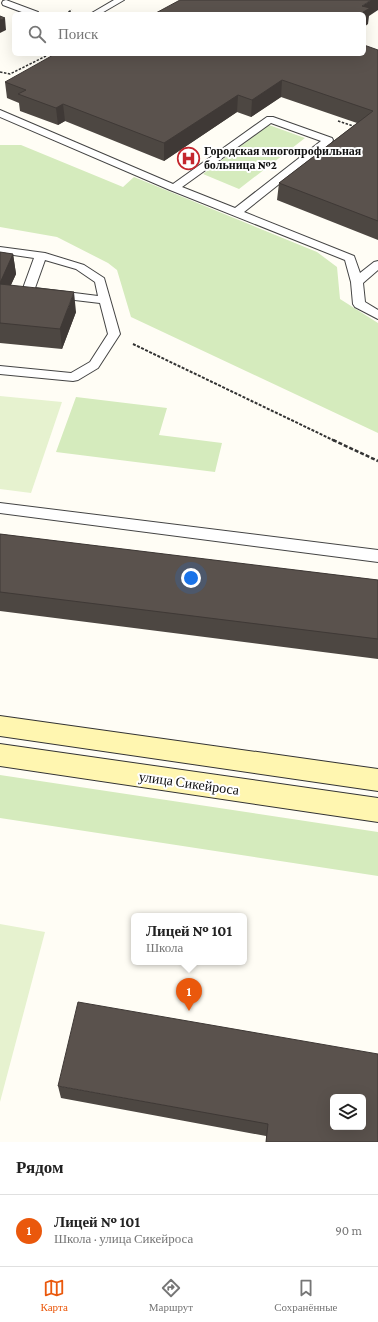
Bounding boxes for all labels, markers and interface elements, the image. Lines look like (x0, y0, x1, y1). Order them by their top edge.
search box (12, 12, 366, 56)
icon: search (26, 23, 48, 45)
text: Поиск (58, 26, 98, 42)
place label: Городская многопрофильная больница №2 (204, 144, 362, 172)
hospital icon: Городская многопрофильная больница №2 (176, 145, 202, 171)
your location (181, 568, 201, 588)
street label: улица Сикейроса (138, 768, 241, 798)
popup (131, 913, 247, 965)
text: Лицей № 101 (146, 923, 232, 939)
text: Школа (146, 940, 183, 955)
pin: 1 (176, 978, 202, 1011)
map controls (330, 1094, 366, 1130)
button: layers (330, 1094, 366, 1130)
text: Рядом (16, 1158, 64, 1177)
text: Лицей № 101 (54, 1214, 140, 1230)
text: 1 (27, 1223, 31, 1238)
text: 90 m (335, 1223, 362, 1238)
text: Школа · улица Сикейроса (54, 1231, 193, 1246)
tab: Карта (41, 1277, 68, 1313)
tab: Маршрут (149, 1277, 193, 1313)
tab: Сохранённые (274, 1277, 337, 1313)

